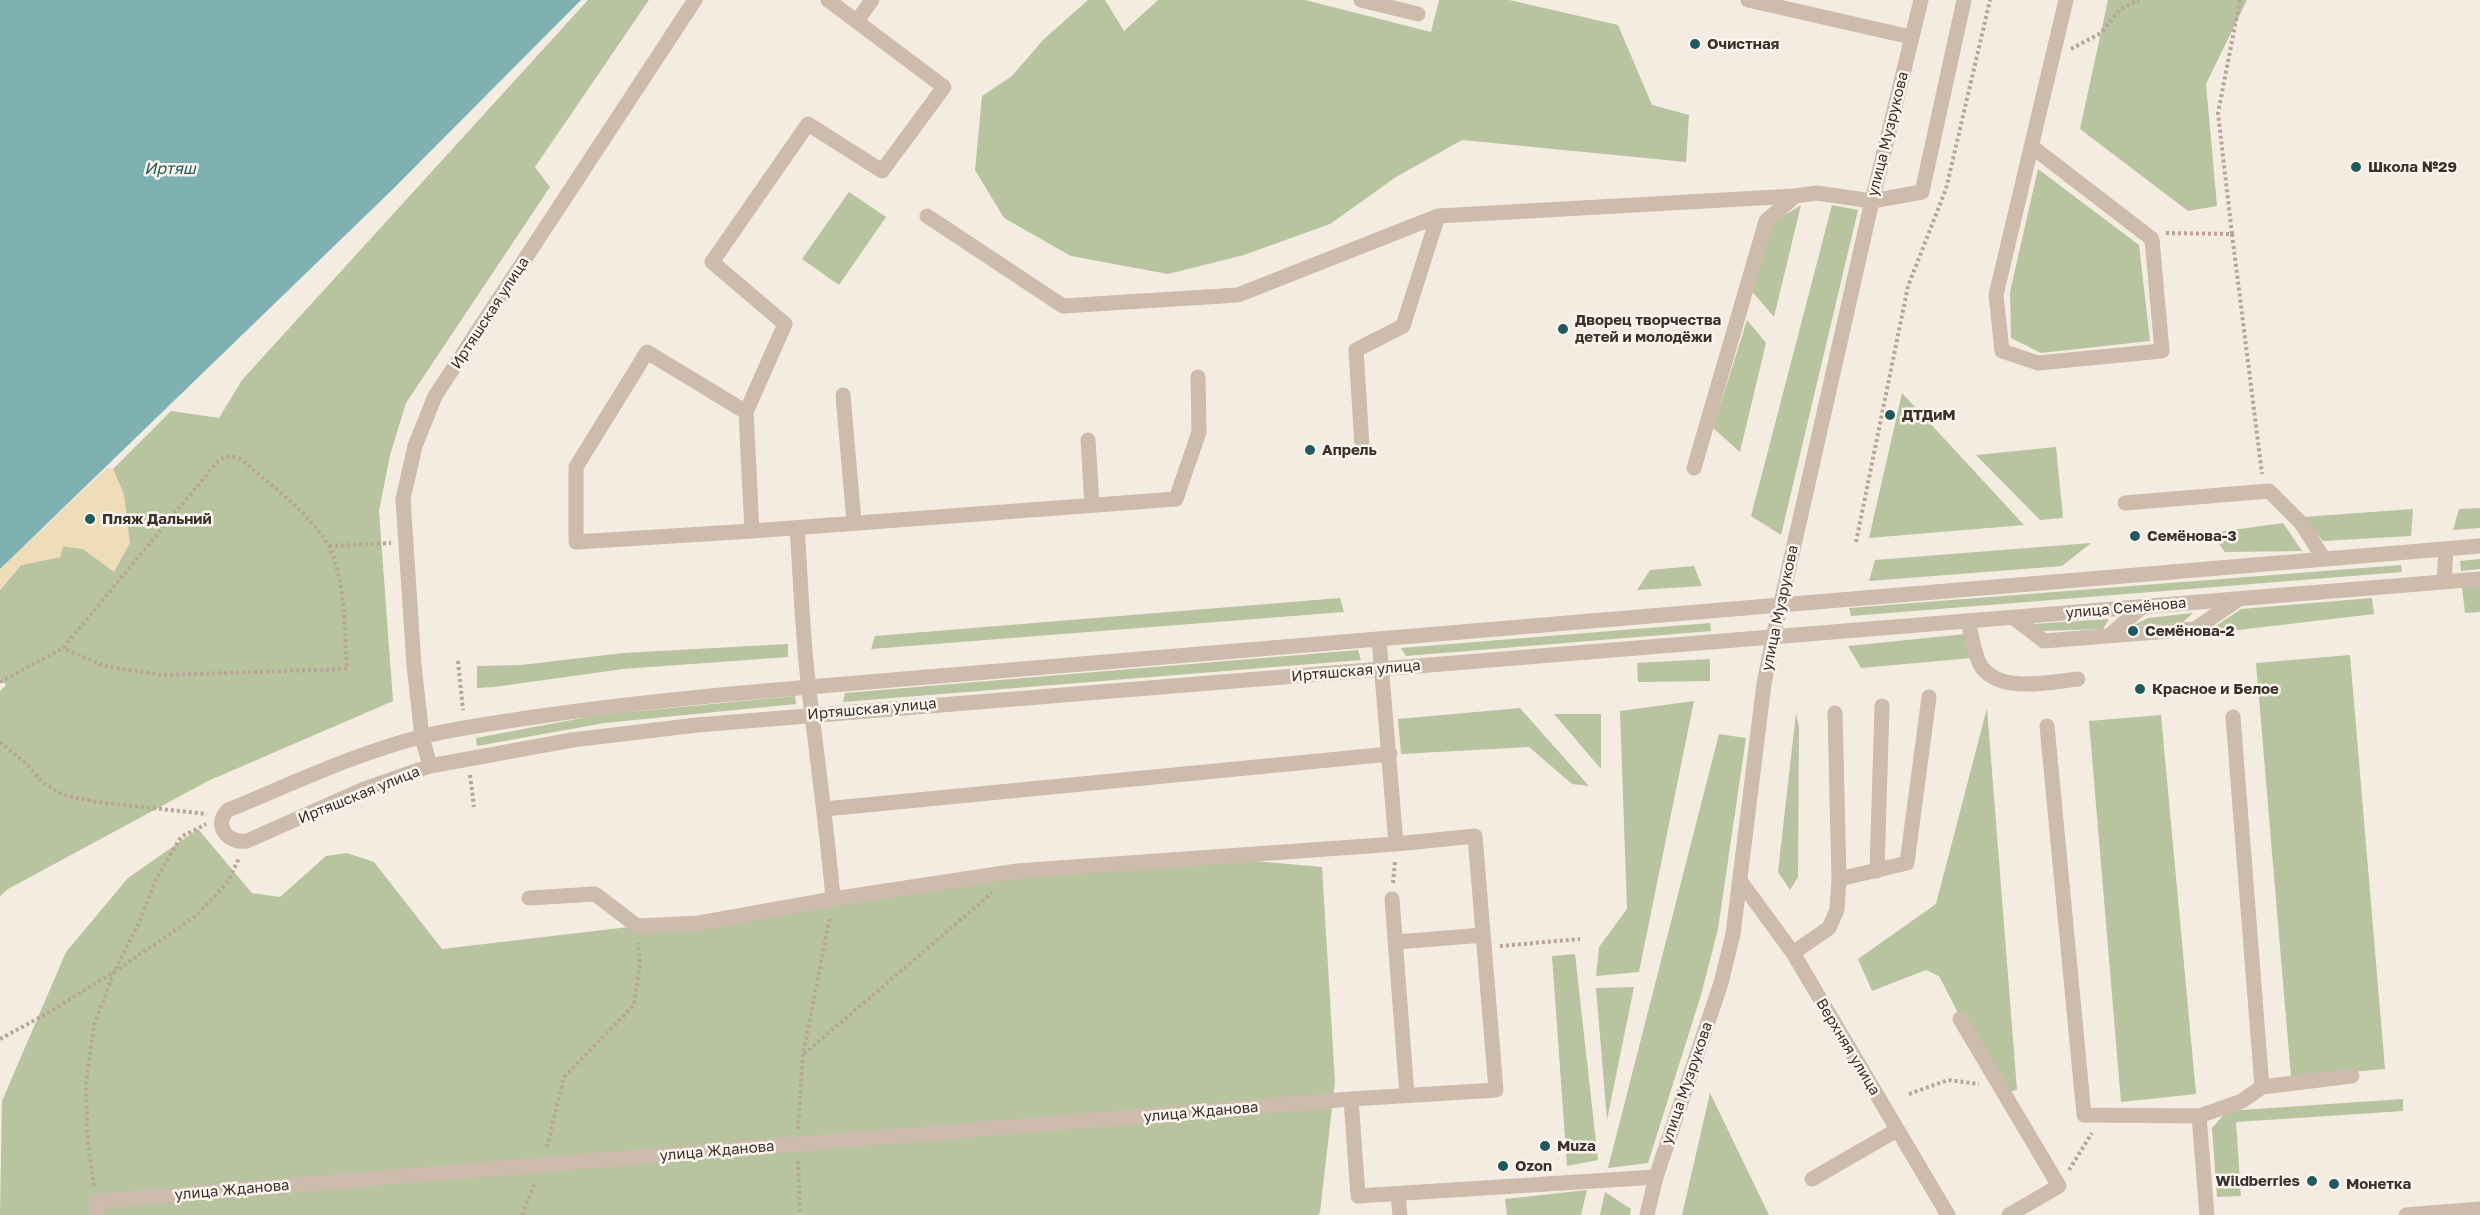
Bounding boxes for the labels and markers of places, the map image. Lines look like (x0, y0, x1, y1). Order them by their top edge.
place label: Очистная (1707, 35, 1779, 53)
marker: Очистная (1688, 37, 1702, 51)
place label: Школа №29 (2368, 158, 2457, 176)
marker: Школа №29 (2349, 160, 2363, 174)
place label: Дворец творчества детей и молодёжи (1575, 311, 1721, 346)
marker: Дворец творчества детей и молодёжи (1556, 322, 1570, 336)
place label: ДТДиМ (1902, 406, 1956, 424)
marker: ДТДиМ (1883, 408, 1897, 422)
place label: Апрель (1322, 441, 1377, 459)
marker: Апрель (1303, 443, 1317, 457)
place label: Пляж Дальний (102, 510, 212, 528)
marker: Пляж Дальний (83, 512, 97, 526)
place label: Семёнова-3 (2147, 527, 2237, 545)
marker: Семёнова-3 (2128, 529, 2142, 543)
place label: Семёнова-2 (2145, 622, 2235, 640)
marker: Семёнова-2 (2126, 624, 2140, 638)
place label: Красное и Белое (2152, 680, 2279, 698)
marker: Красное и Белое (2133, 682, 2147, 696)
place label: Muza (1557, 1137, 1596, 1155)
marker: Muza (1538, 1139, 1552, 1153)
place label: Ozon (1515, 1157, 1552, 1175)
marker: Ozon (1496, 1159, 1510, 1173)
place label: Wildberries (2216, 1172, 2300, 1190)
marker: Wildberries (2305, 1174, 2319, 1188)
place label: Монетка (2346, 1175, 2411, 1193)
marker: Монетка (2327, 1177, 2341, 1191)

